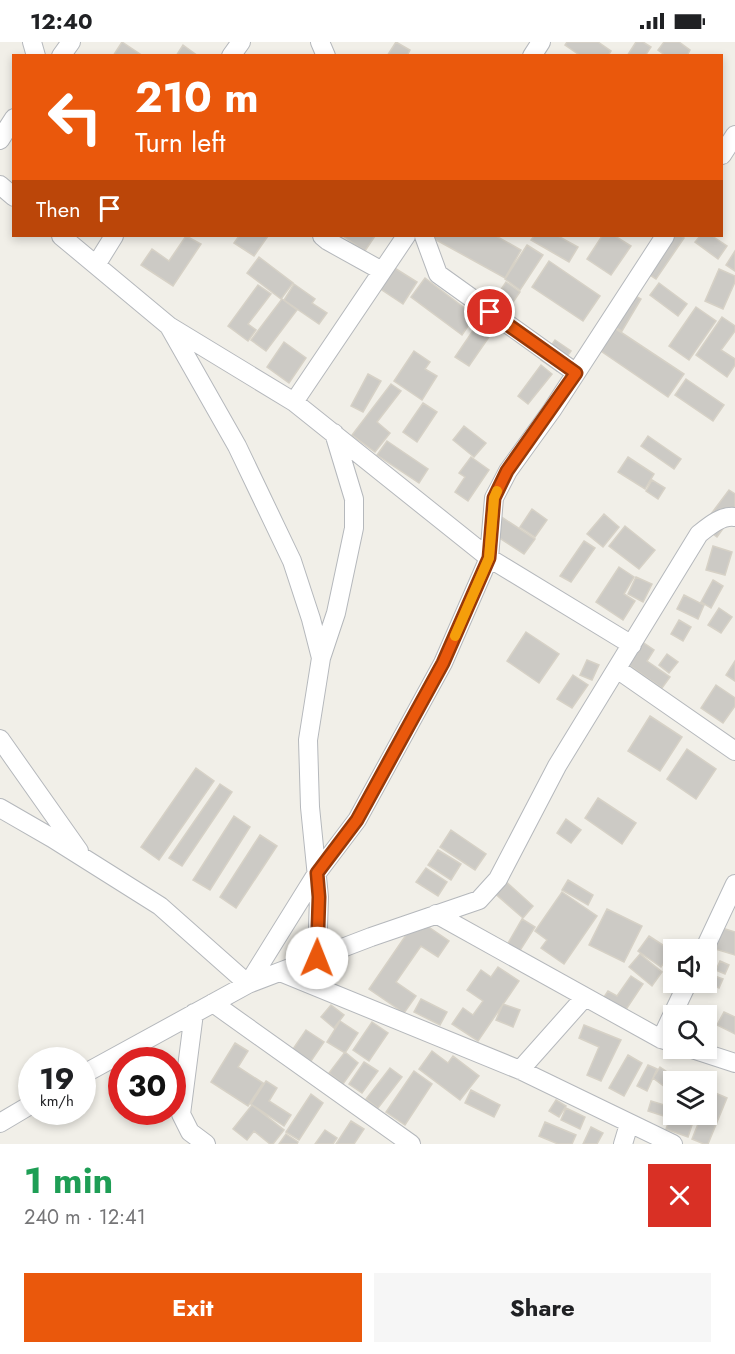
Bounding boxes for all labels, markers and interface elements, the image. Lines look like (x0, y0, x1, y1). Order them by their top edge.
text: 12:40 (30, 5, 93, 37)
text: 210 m (135, 67, 259, 128)
icon: left (36, 78, 114, 156)
text: Turn left (135, 123, 225, 162)
icon: arrive (93, 192, 126, 225)
text: Then (36, 193, 81, 225)
pin (464, 286, 515, 337)
icon: arrive (473, 295, 506, 328)
position arrow (285, 926, 349, 990)
map controls (663, 939, 717, 1125)
button: sound (663, 939, 717, 993)
button: search (663, 1005, 717, 1059)
speed limit sign: 30 (108, 1047, 186, 1125)
text: 19 (39, 1057, 75, 1100)
button: layers (663, 1071, 717, 1125)
text: km/h (40, 1090, 74, 1112)
text: 1 min (24, 1154, 113, 1206)
button: close (648, 1164, 711, 1227)
text: 240 m · 12:41 (24, 1203, 146, 1232)
button: Exit (24, 1273, 362, 1342)
button: Share (374, 1273, 711, 1342)

